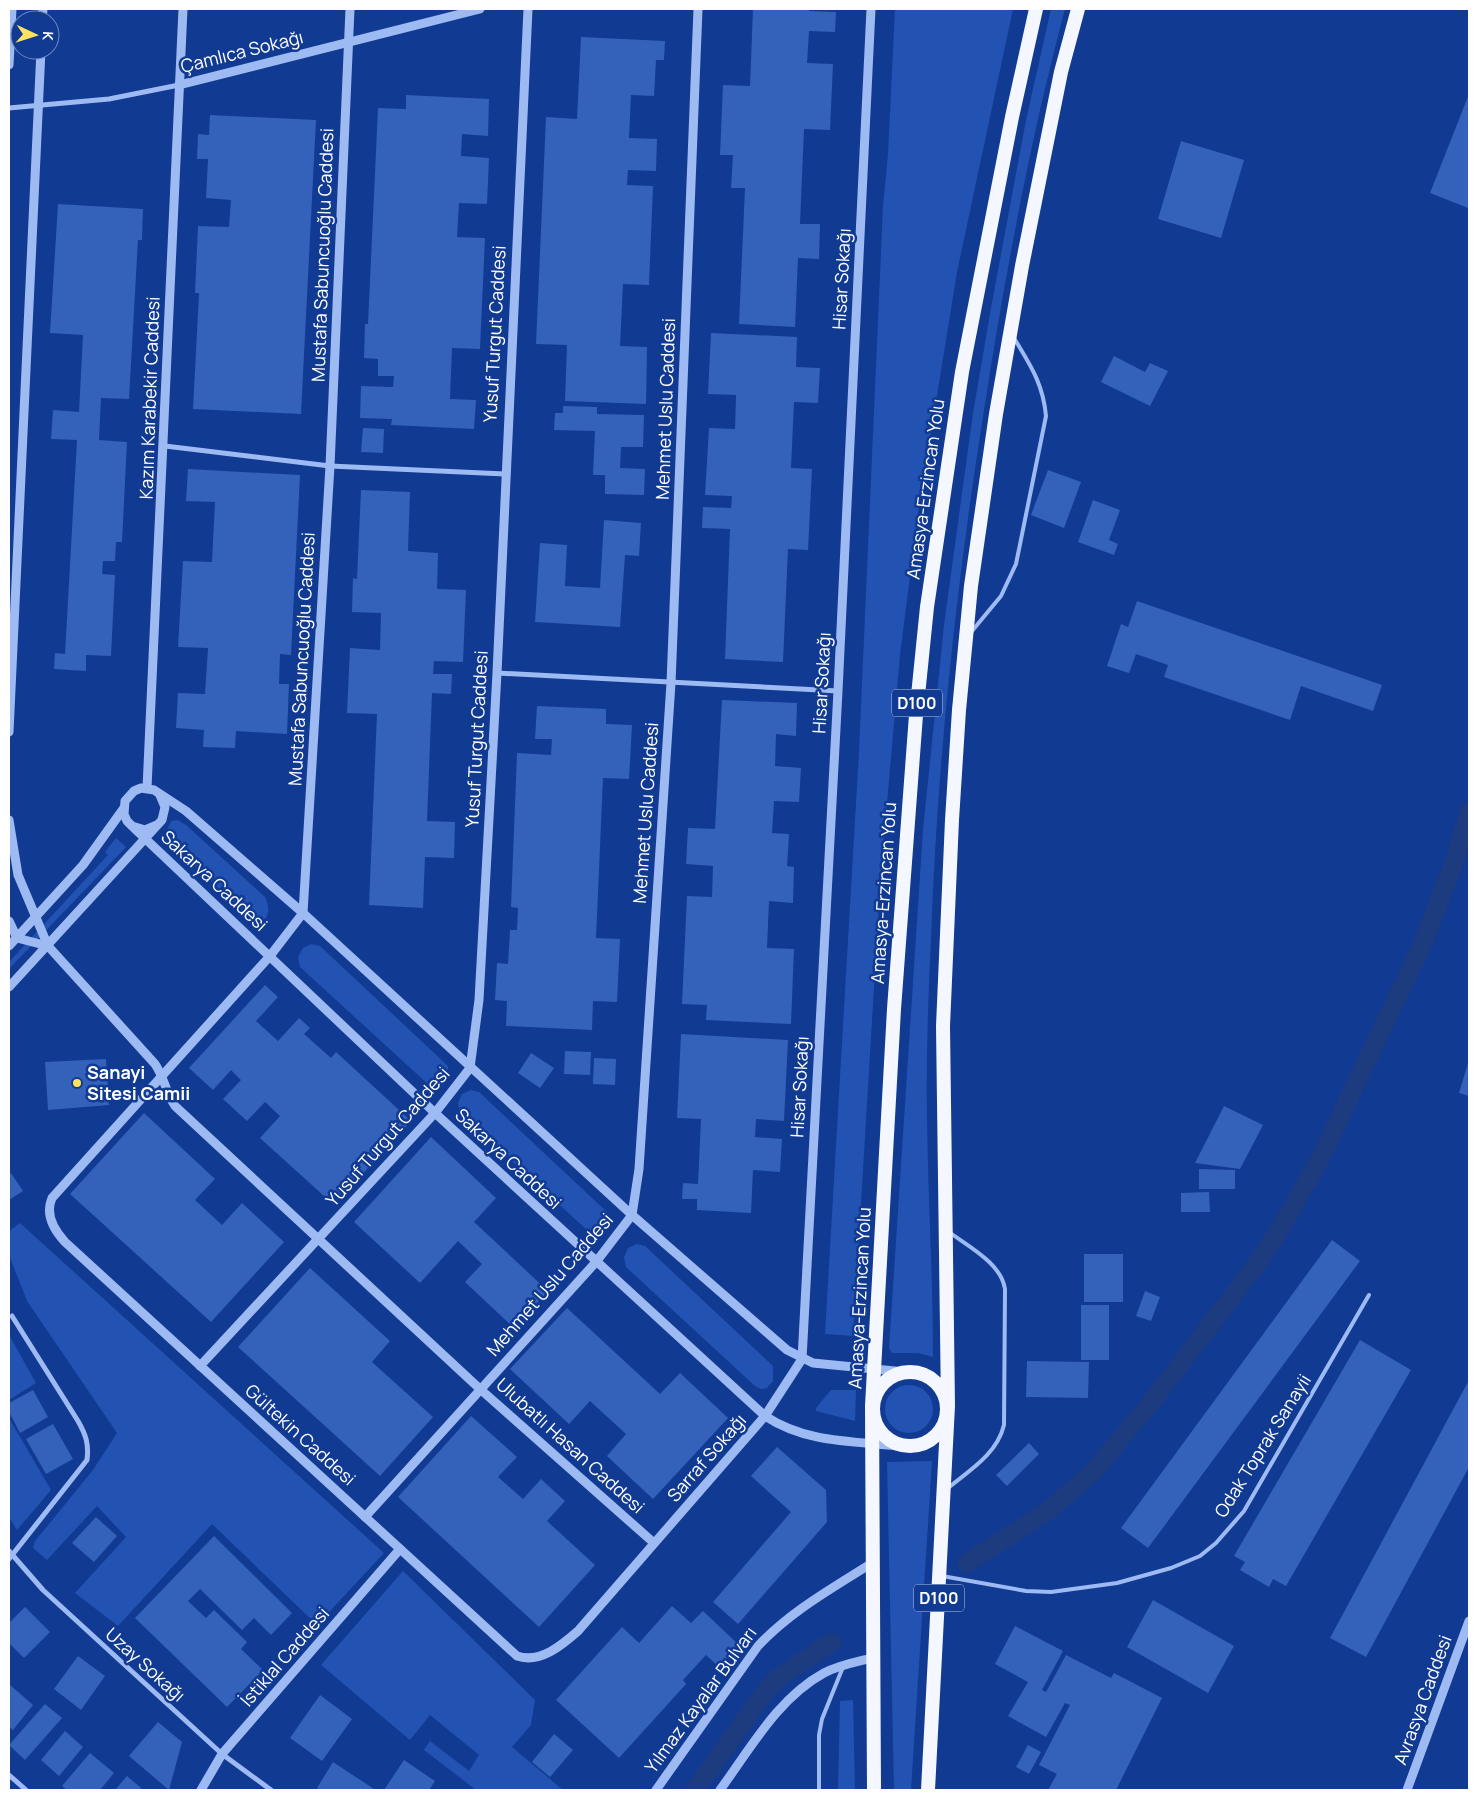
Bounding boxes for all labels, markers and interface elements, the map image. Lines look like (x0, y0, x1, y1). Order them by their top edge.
north arrow (10, 10, 60, 60)
street label: Çamlıca Sokağı (178, 24, 306, 78)
text: K (39, 31, 58, 42)
street label: Mustafa Sabuncuoğlu Caddesi (306, 128, 338, 382)
street label: Hisar Sokağı (826, 228, 856, 330)
street label: Yusuf Turgut Caddesi (477, 245, 511, 423)
street label: Kazım Karabekir Caddesi (133, 296, 165, 500)
street label: Mehmet Uslu Caddesi (650, 318, 680, 500)
street label: Amasya-Erzincan Yolu (900, 397, 950, 581)
street label: Mustafa Sabuncuoğlu Caddesi (282, 531, 320, 786)
street label: Hisar Sokağı (806, 632, 836, 734)
street label: Yusuf Turgut Caddesi (459, 650, 493, 828)
road number: D100 (892, 690, 942, 716)
street label: Mehmet Uslu Caddesi (627, 721, 663, 904)
street label: Amasya-Erzincan Yolu (865, 801, 901, 984)
street label: Sakarya Caddesi (156, 825, 273, 936)
street label: Hisar Sokağı (784, 1036, 814, 1138)
place label: Sanayi Sitesi Camii (87, 1060, 190, 1105)
street label: Yusuf Turgut Caddesi (320, 1062, 454, 1211)
marker: Sanayi Sitesi Camii (71, 1077, 83, 1089)
street label: Sakarya Caddesi (450, 1103, 567, 1214)
street label: Amasya-Erzincan Yolu (842, 1207, 876, 1389)
street label: Mehmet Uslu Caddesi (481, 1208, 618, 1361)
street label: Odak Toprak Sanayii (1208, 1369, 1316, 1522)
street label: Ulubatlı Hasan Caddesi (491, 1372, 650, 1518)
street label: Gültekin Caddesi (240, 1378, 361, 1490)
street label: Sarraf Sokağı (661, 1408, 751, 1506)
road number: D100 (914, 1585, 964, 1612)
street label: İstiklal Caddesi (234, 1602, 334, 1711)
street label: Yılmaz Kayalar Bulvarı (639, 1621, 762, 1778)
street label: Uzay Sokağı (101, 1622, 191, 1707)
street label: Avrasya Caddesi (1387, 1632, 1457, 1768)

